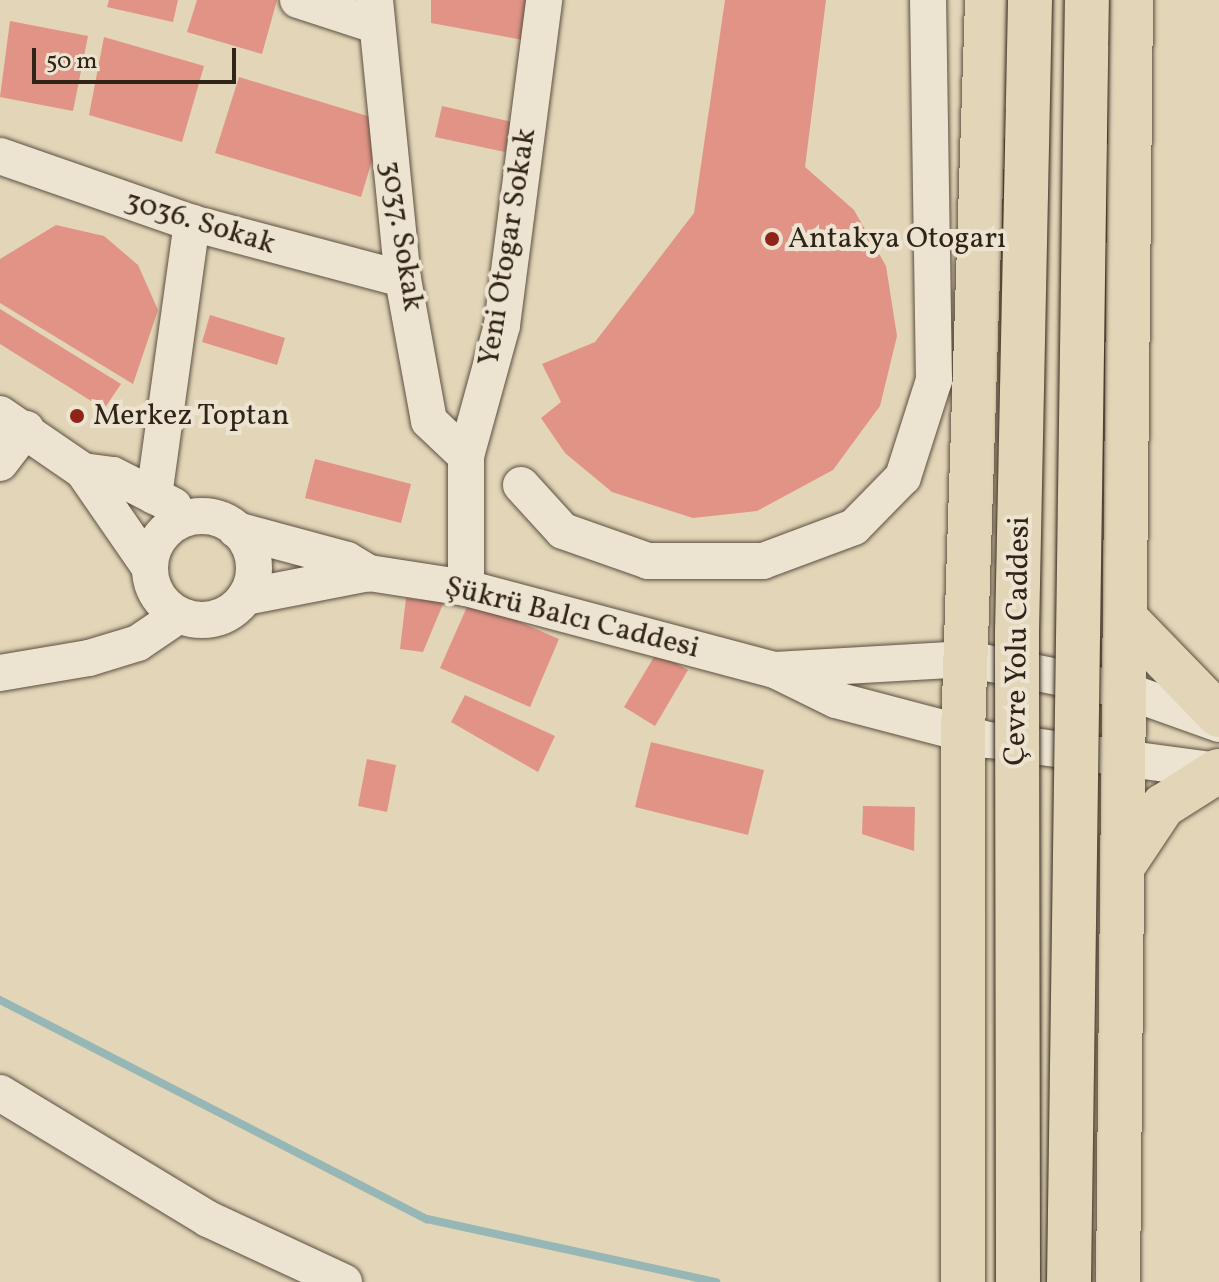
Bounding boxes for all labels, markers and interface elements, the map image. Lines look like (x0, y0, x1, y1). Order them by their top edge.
scale bar (36, 32, 240, 82)
text: 50 m (46, 45, 98, 79)
street label: Yeni Otogar Sokak (471, 126, 545, 368)
street label: 3037. Sokak (371, 158, 431, 314)
street label: 3036. Sokak (120, 183, 280, 263)
place label: Antakya Otogarı (788, 221, 1006, 257)
marker: Antakya Otogarı (763, 230, 781, 248)
place label: Merkez Toptan (93, 398, 290, 434)
marker: Merkez Toptan (68, 407, 86, 425)
street label: Çevre Yolu Caddesi (998, 516, 1038, 766)
street label: Şükrü Balcı Caddesi (441, 569, 703, 667)

